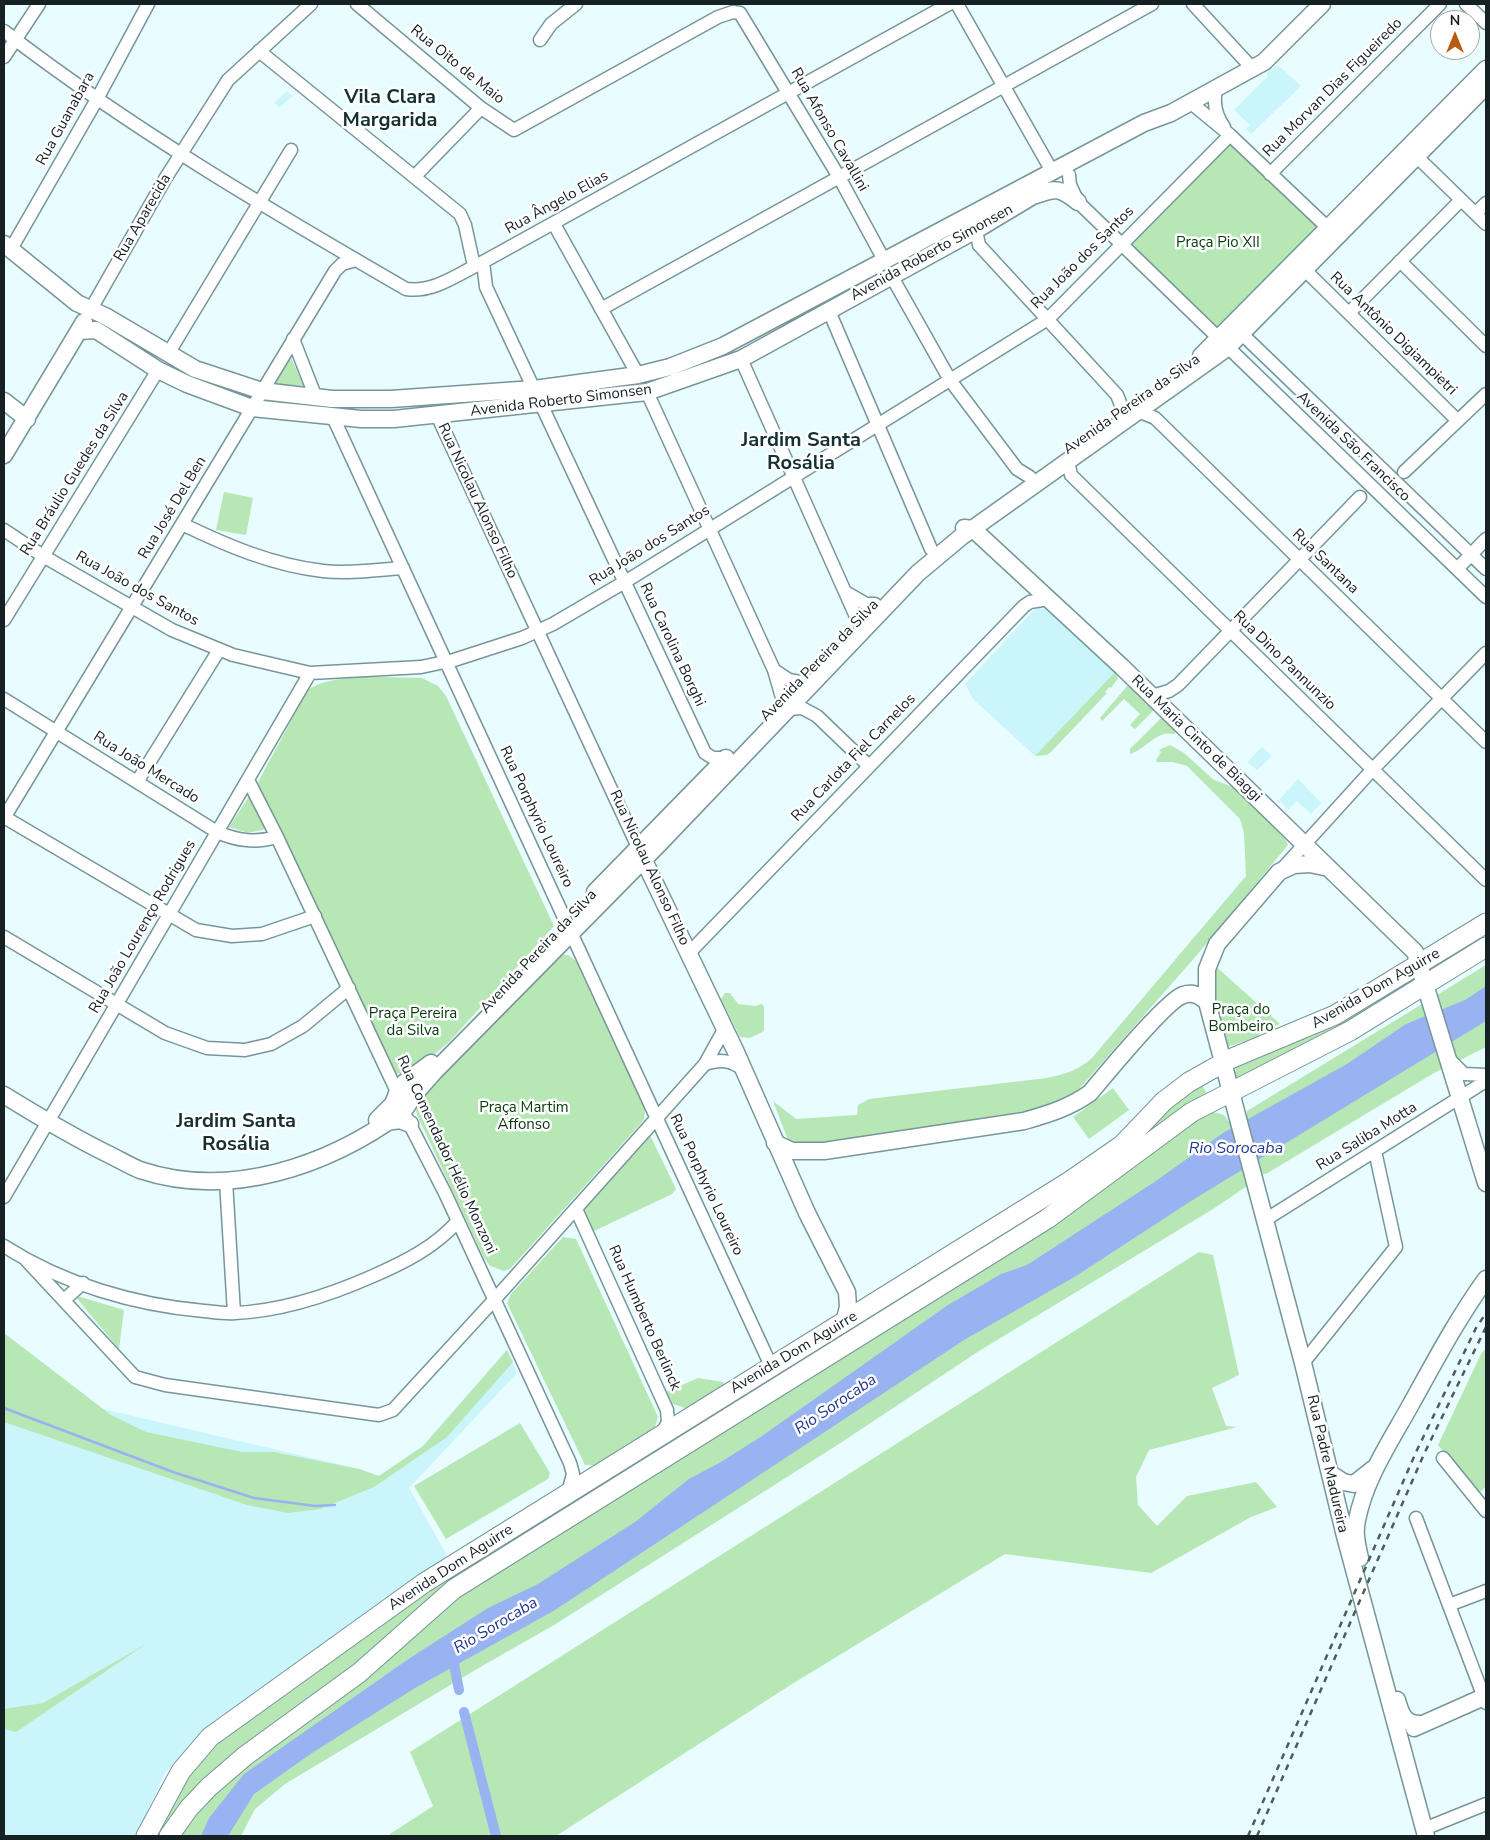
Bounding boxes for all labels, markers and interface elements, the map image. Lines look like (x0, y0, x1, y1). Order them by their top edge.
north arrow (1430, 10, 1480, 60)
text: N (1450, 11, 1460, 30)
street label: Rua Morvan Dias Figueiredo (1260, 15, 1406, 161)
street label: Rua Oito de Maio (406, 22, 508, 108)
street label: Rua Afonso Cavallini (786, 65, 872, 195)
street label: Rua Guanabara (33, 69, 99, 169)
district label: Vila Clara Margarida (343, 86, 437, 133)
street label: Rua Ângelo Elias (502, 167, 612, 239)
street label: Rua Aparecida (111, 171, 175, 265)
street label: Avenida Roberto Simonsen (848, 201, 1016, 305)
street label: Rua João dos Santos (1028, 203, 1138, 313)
park label: Praça Pio XII (1176, 234, 1260, 252)
street label: Rua Antônio Digiampietri (1326, 269, 1460, 399)
street label: Avenida Pereira da Silva (1060, 351, 1204, 459)
street label: Avenida Roberto Simonsen (469, 381, 653, 421)
street label: Avenida São Francisco (1293, 388, 1413, 506)
street label: Rua Bráulio Guedes da Silva (17, 389, 133, 559)
street label: Rua Nicolau Alonso Filho (433, 421, 521, 581)
district label: Jardim Santa Rosália (741, 429, 861, 476)
street label: Rua José Del Ben (135, 453, 211, 563)
street label: Rua João dos Santos (587, 502, 713, 590)
street label: Rua Santana (1288, 526, 1362, 598)
street label: Rua João dos Santos (72, 548, 202, 630)
street label: Rua Carolina Borghi (635, 580, 709, 710)
street label: Avenida Pereira da Silva (757, 596, 883, 726)
street label: Rua Dino Pannunzio (1229, 607, 1339, 715)
street label: Rua Maria Cinto de Biaggi (1127, 672, 1265, 806)
street label: Rua Carlota Fiel Carnelos (788, 690, 920, 826)
street label: Rua João Mercado (90, 728, 202, 808)
street label: Rua Porphyrio Loureiro (495, 743, 577, 891)
street label: Rua Nicolau Alonso Filho (605, 788, 693, 948)
street label: Rua João Lourenço Rodrigues (86, 837, 200, 1017)
street label: Avenida Pereira da Silva (477, 886, 601, 1018)
street label: Avenida Dom Aguirre (1309, 945, 1443, 1033)
park label: Praça do Bombeiro (1208, 1001, 1274, 1036)
park label: Praça Pereira da Silva (369, 1005, 457, 1040)
street label: Rua Comendador Hélio Monzoni (392, 1053, 500, 1257)
park label: Praça Martim Affonso (479, 1099, 569, 1134)
street label: Rua Saliba Motta (1313, 1099, 1421, 1175)
district label: Jardim Santa Rosália (176, 1110, 296, 1157)
street label: Rua Porphyrio Loureiro (665, 1111, 747, 1259)
water label: Rio Sorocaba (1189, 1139, 1283, 1159)
street label: Rua Humberto Berlinck (604, 1243, 684, 1393)
street label: Avenida Dom Aguirre (727, 1308, 861, 1398)
water label: Rio Sorocaba (792, 1371, 880, 1439)
street label: Rua Padre Madureira (1302, 1393, 1352, 1535)
street label: Avenida Dom Aguirre (385, 1521, 517, 1615)
water label: Rio Sorocaba (451, 1593, 541, 1659)

